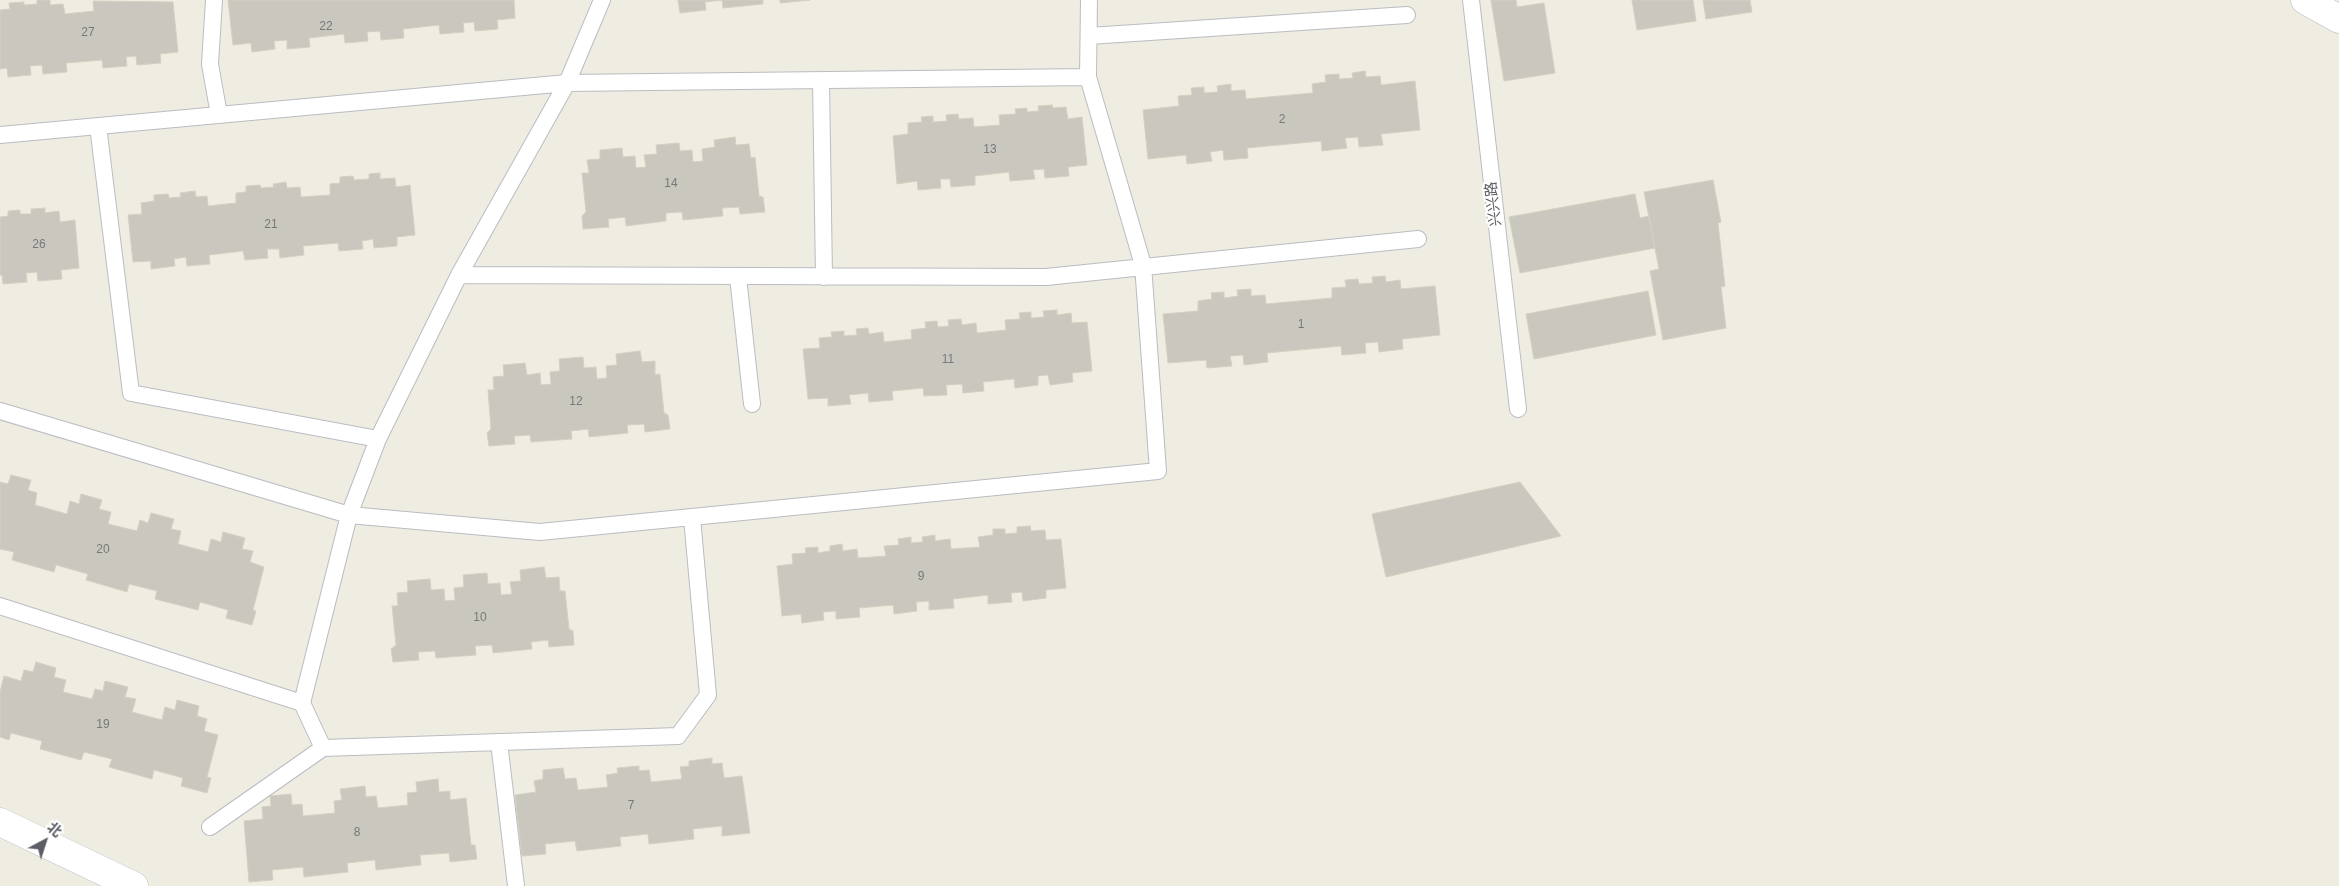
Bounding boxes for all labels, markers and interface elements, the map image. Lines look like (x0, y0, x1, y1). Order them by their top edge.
house number: 22 (319, 20, 333, 34)
house number: 27 (81, 26, 95, 40)
house number: 2 (1279, 113, 1285, 127)
house number: 13 (983, 143, 997, 157)
house number: 14 (664, 177, 678, 191)
street label: 兴兴路 (1482, 181, 1506, 227)
house number: 21 (264, 218, 278, 232)
house number: 26 (32, 238, 46, 252)
house number: 1 (1298, 318, 1304, 332)
house number: 11 (942, 353, 954, 367)
house number: 12 (569, 395, 583, 409)
house number: 20 (96, 543, 110, 557)
house number: 9 (918, 570, 924, 584)
house number: 10 (473, 611, 487, 625)
house number: 19 (96, 718, 110, 732)
house number: 7 (628, 799, 634, 813)
north arrow (20, 816, 70, 866)
text: 北 (44, 819, 65, 840)
house number: 8 (354, 826, 360, 840)

